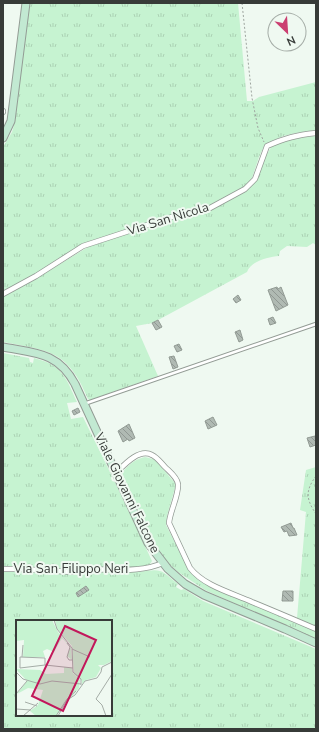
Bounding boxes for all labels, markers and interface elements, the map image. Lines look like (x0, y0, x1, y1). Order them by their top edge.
north arrow (267, 12, 307, 52)
text: N (284, 32, 298, 49)
street label: Via San Nicola (124, 198, 211, 240)
street label: Viale Giovanni Falcone (90, 429, 164, 556)
street label: Via San Filippo Neri (13, 560, 128, 578)
inset map (16, 620, 112, 716)

